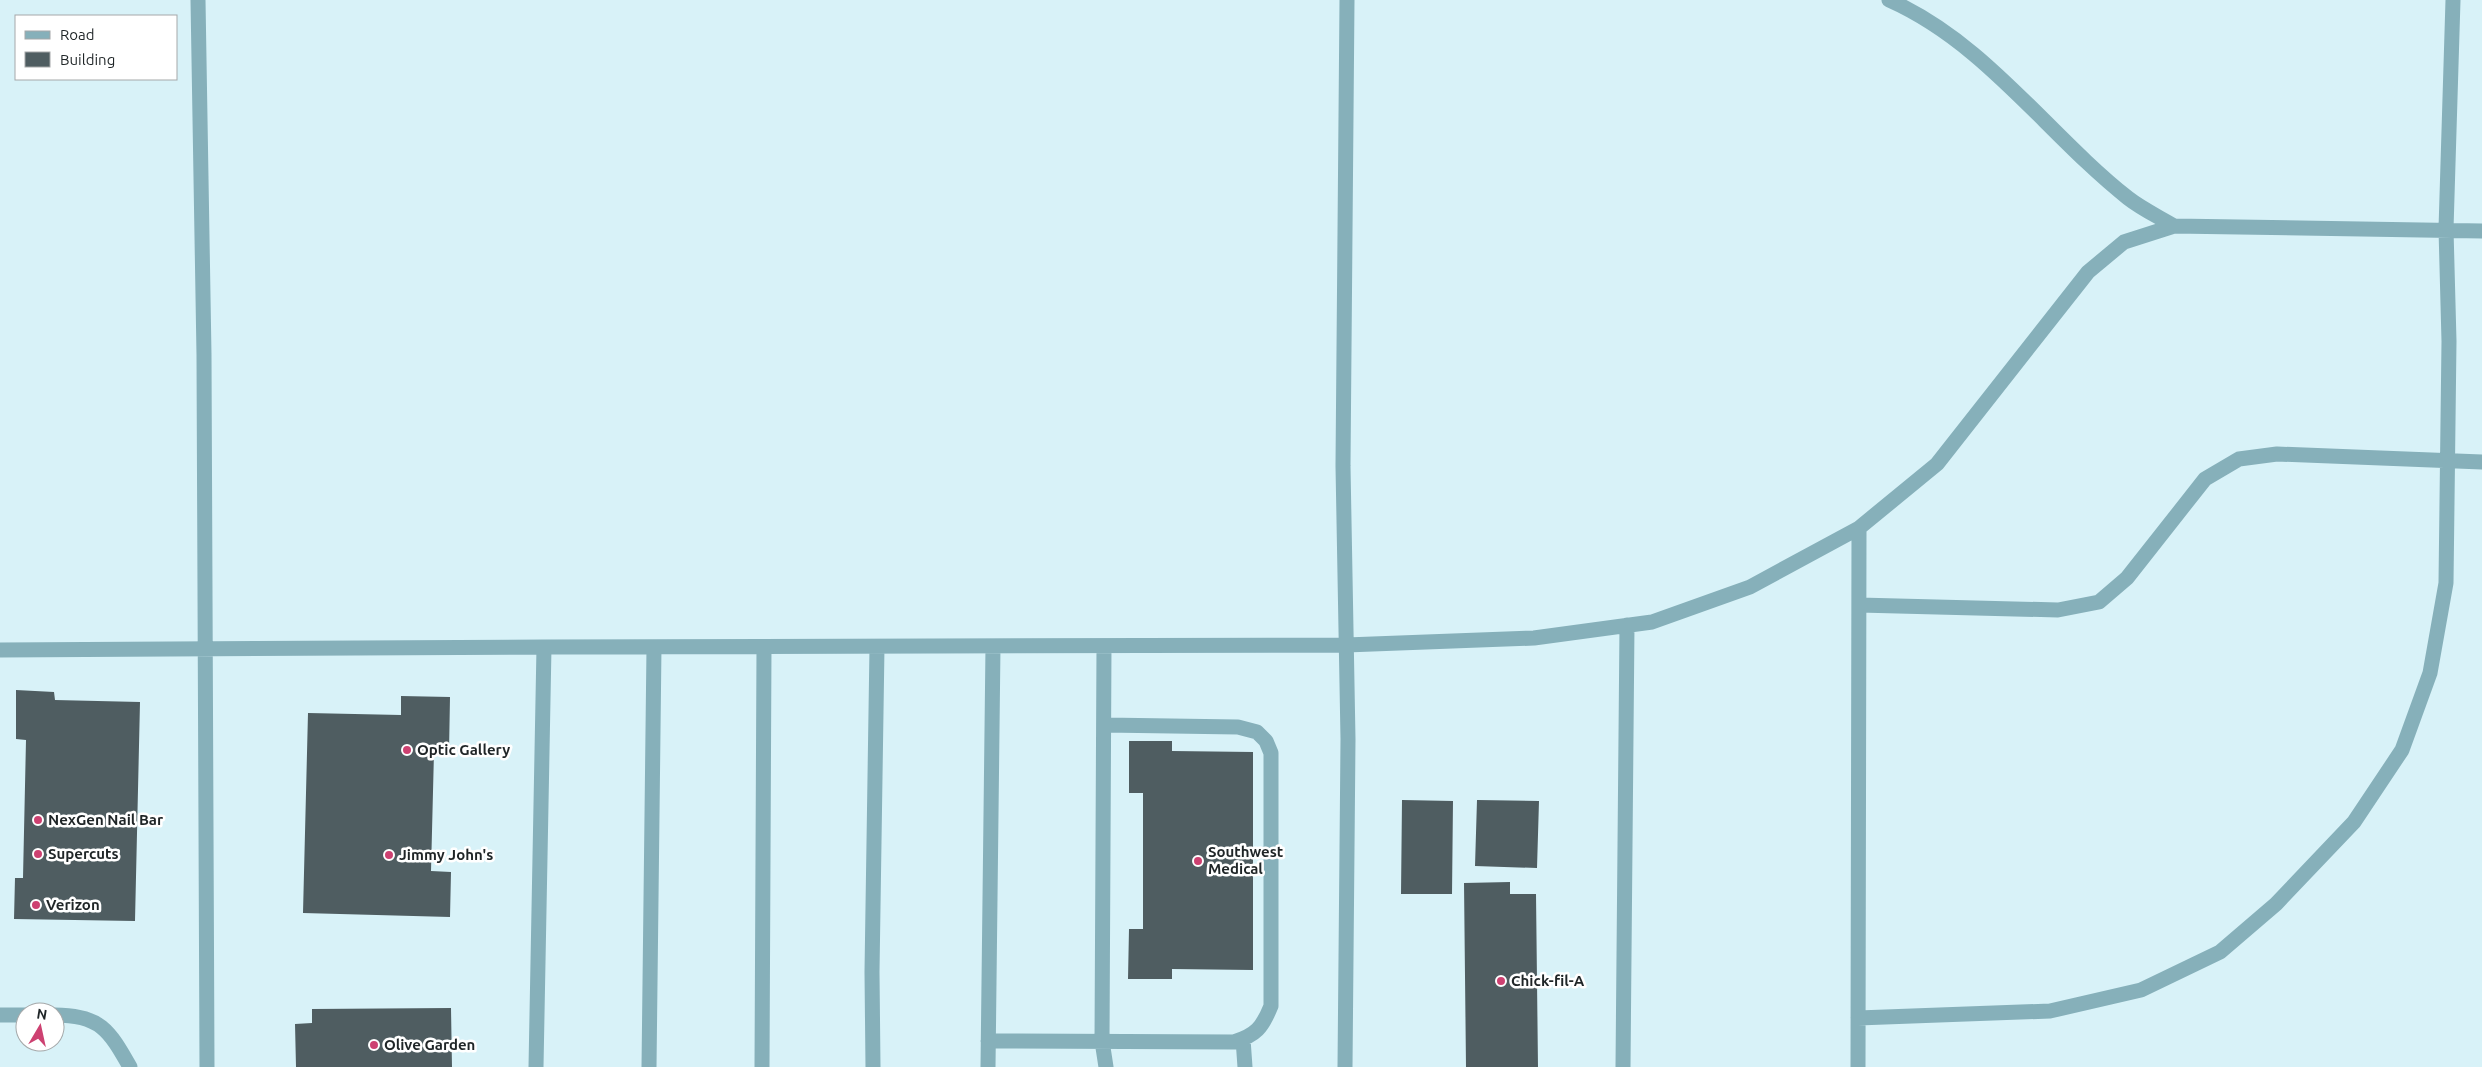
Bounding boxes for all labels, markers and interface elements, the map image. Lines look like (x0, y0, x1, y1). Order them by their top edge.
legend (15, 15, 178, 80)
text: Road (60, 26, 95, 43)
text: Building (60, 51, 115, 68)
place label: Optic Gallery (417, 741, 510, 758)
marker: Optic Gallery (401, 744, 413, 756)
place label: NexGen Nail Bar (48, 811, 164, 828)
marker: NexGen Nail Bar (32, 814, 44, 826)
place label: Southwest Medical (1208, 843, 1284, 877)
place label: Supercuts (48, 845, 119, 862)
place label: Jimmy John's (399, 846, 493, 863)
marker: Supercuts (32, 848, 44, 860)
marker: Jimmy John's (383, 849, 395, 861)
marker: Southwest Medical (1192, 855, 1204, 867)
place label: Verizon (46, 896, 100, 913)
marker: Verizon (30, 899, 42, 911)
place label: Chick-fil-A (1511, 972, 1585, 989)
marker: Chick-fil-A (1495, 975, 1507, 987)
north arrow (15, 1002, 65, 1052)
text: N (36, 1005, 48, 1023)
place label: Olive Garden (384, 1036, 475, 1053)
marker: Olive Garden (368, 1039, 380, 1051)

